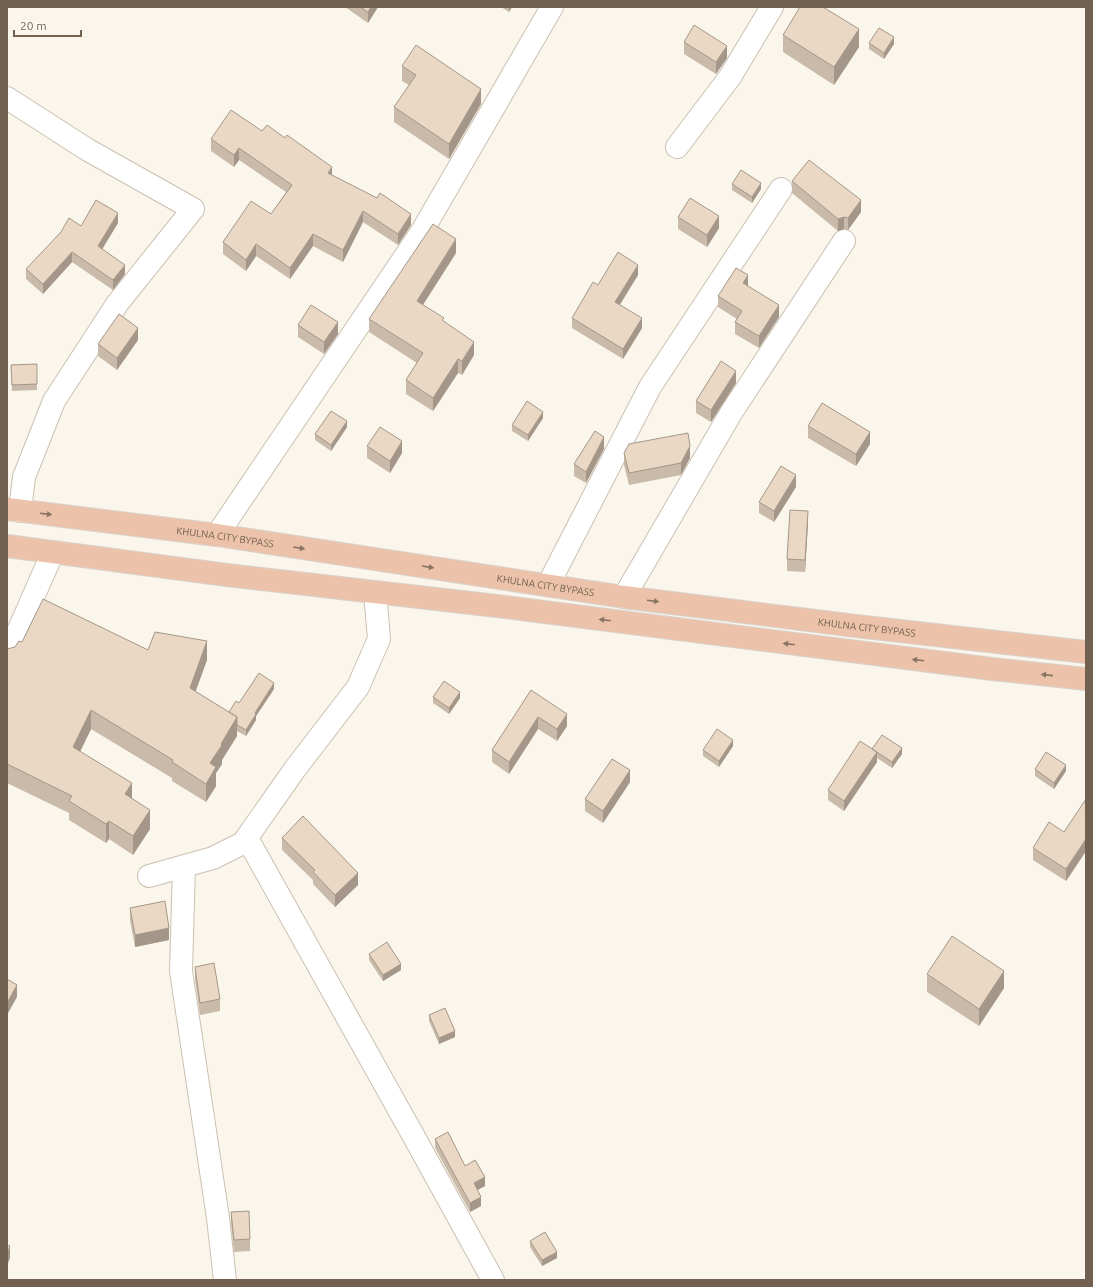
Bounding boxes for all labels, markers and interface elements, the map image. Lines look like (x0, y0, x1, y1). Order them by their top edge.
scale bar (14, 12, 81, 38)
text: 20 m (20, 19, 47, 32)
one-way arrow (40, 511, 52, 517)
street label: KHULNA CITY BYPASS (176, 525, 275, 550)
one-way arrow (293, 545, 306, 551)
one-way arrow (422, 564, 434, 570)
street label: KHULNA CITY BYPASS (496, 573, 595, 598)
one-way arrow (647, 598, 660, 604)
street label: KHULNA CITY BYPASS (817, 616, 916, 639)
one-way arrow (599, 617, 611, 623)
one-way arrow (783, 641, 795, 647)
one-way arrow (912, 657, 924, 663)
one-way arrow (1041, 672, 1053, 678)

